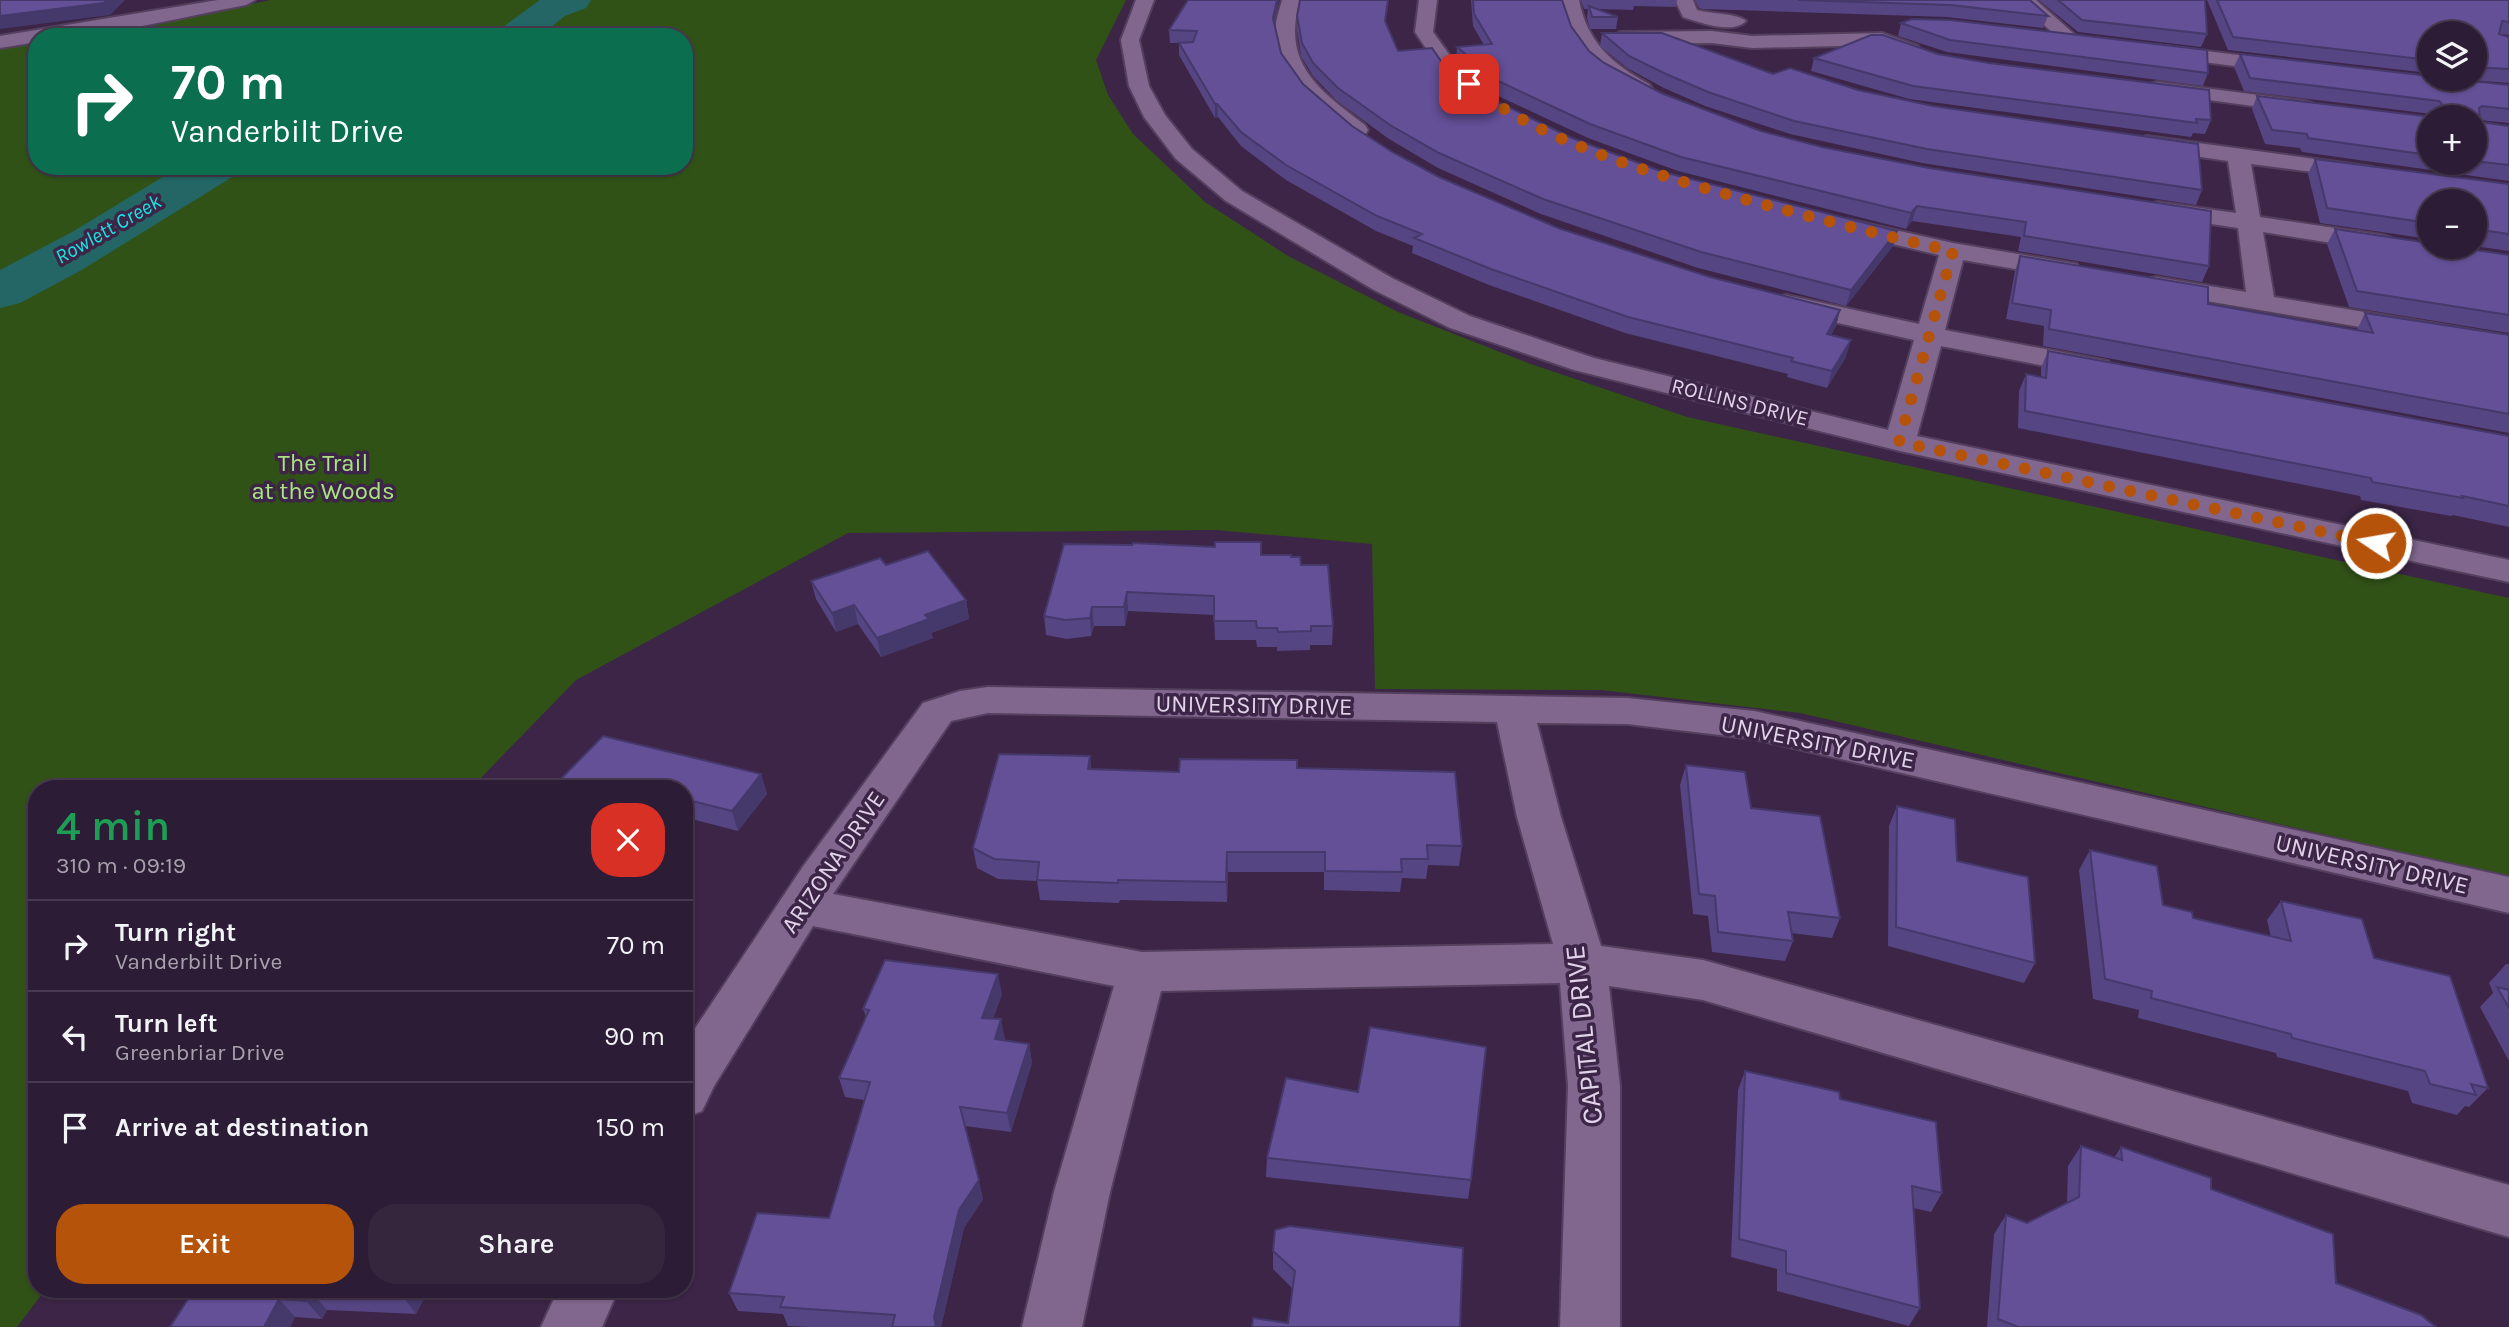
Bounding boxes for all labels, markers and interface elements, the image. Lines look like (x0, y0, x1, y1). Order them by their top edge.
map controls (2417, 21, 2487, 259)
button: layers (2417, 21, 2487, 91)
text: 70 m (171, 54, 285, 111)
pin (1439, 54, 1499, 114)
icon: right (56, 56, 147, 147)
icon: arrive (1450, 65, 1488, 103)
button: + (2417, 105, 2487, 175)
text: Vanderbilt Drive (171, 113, 404, 150)
water label: Rowlett Creek (51, 189, 165, 269)
button: − (2417, 189, 2487, 259)
street label: ROLLINS DRIVE (1669, 373, 1811, 431)
park label: The Trail at the Woods (251, 449, 395, 505)
position arrow (2339, 506, 2413, 580)
street label: UNIVERSITY DRIVE (1155, 689, 1353, 721)
street label: UNIVERSITY DRIVE (1719, 709, 1917, 775)
street label: ARIZONA DRIVE (775, 786, 891, 938)
text: 4 min (56, 801, 170, 851)
button: close (591, 803, 665, 877)
street label: UNIVERSITY DRIVE (2273, 828, 2471, 900)
text: 310 m · 09:19 (56, 852, 186, 879)
text: Turn right (115, 917, 236, 948)
icon: right (56, 927, 94, 965)
text: 70 m (607, 930, 665, 961)
street label: CAPITAL DRIVE (1558, 944, 1609, 1126)
text: Vanderbilt Drive (115, 948, 282, 975)
text: Turn left (115, 1008, 217, 1039)
icon: left (56, 1018, 94, 1056)
text: 90 m (604, 1021, 665, 1052)
text: Greenbriar Drive (115, 1039, 285, 1066)
icon: arrive (56, 1109, 94, 1147)
text: Arrive at destination (115, 1112, 369, 1143)
text: 150 m (596, 1112, 665, 1143)
button: Exit (56, 1204, 354, 1284)
button: Share (368, 1204, 665, 1284)

